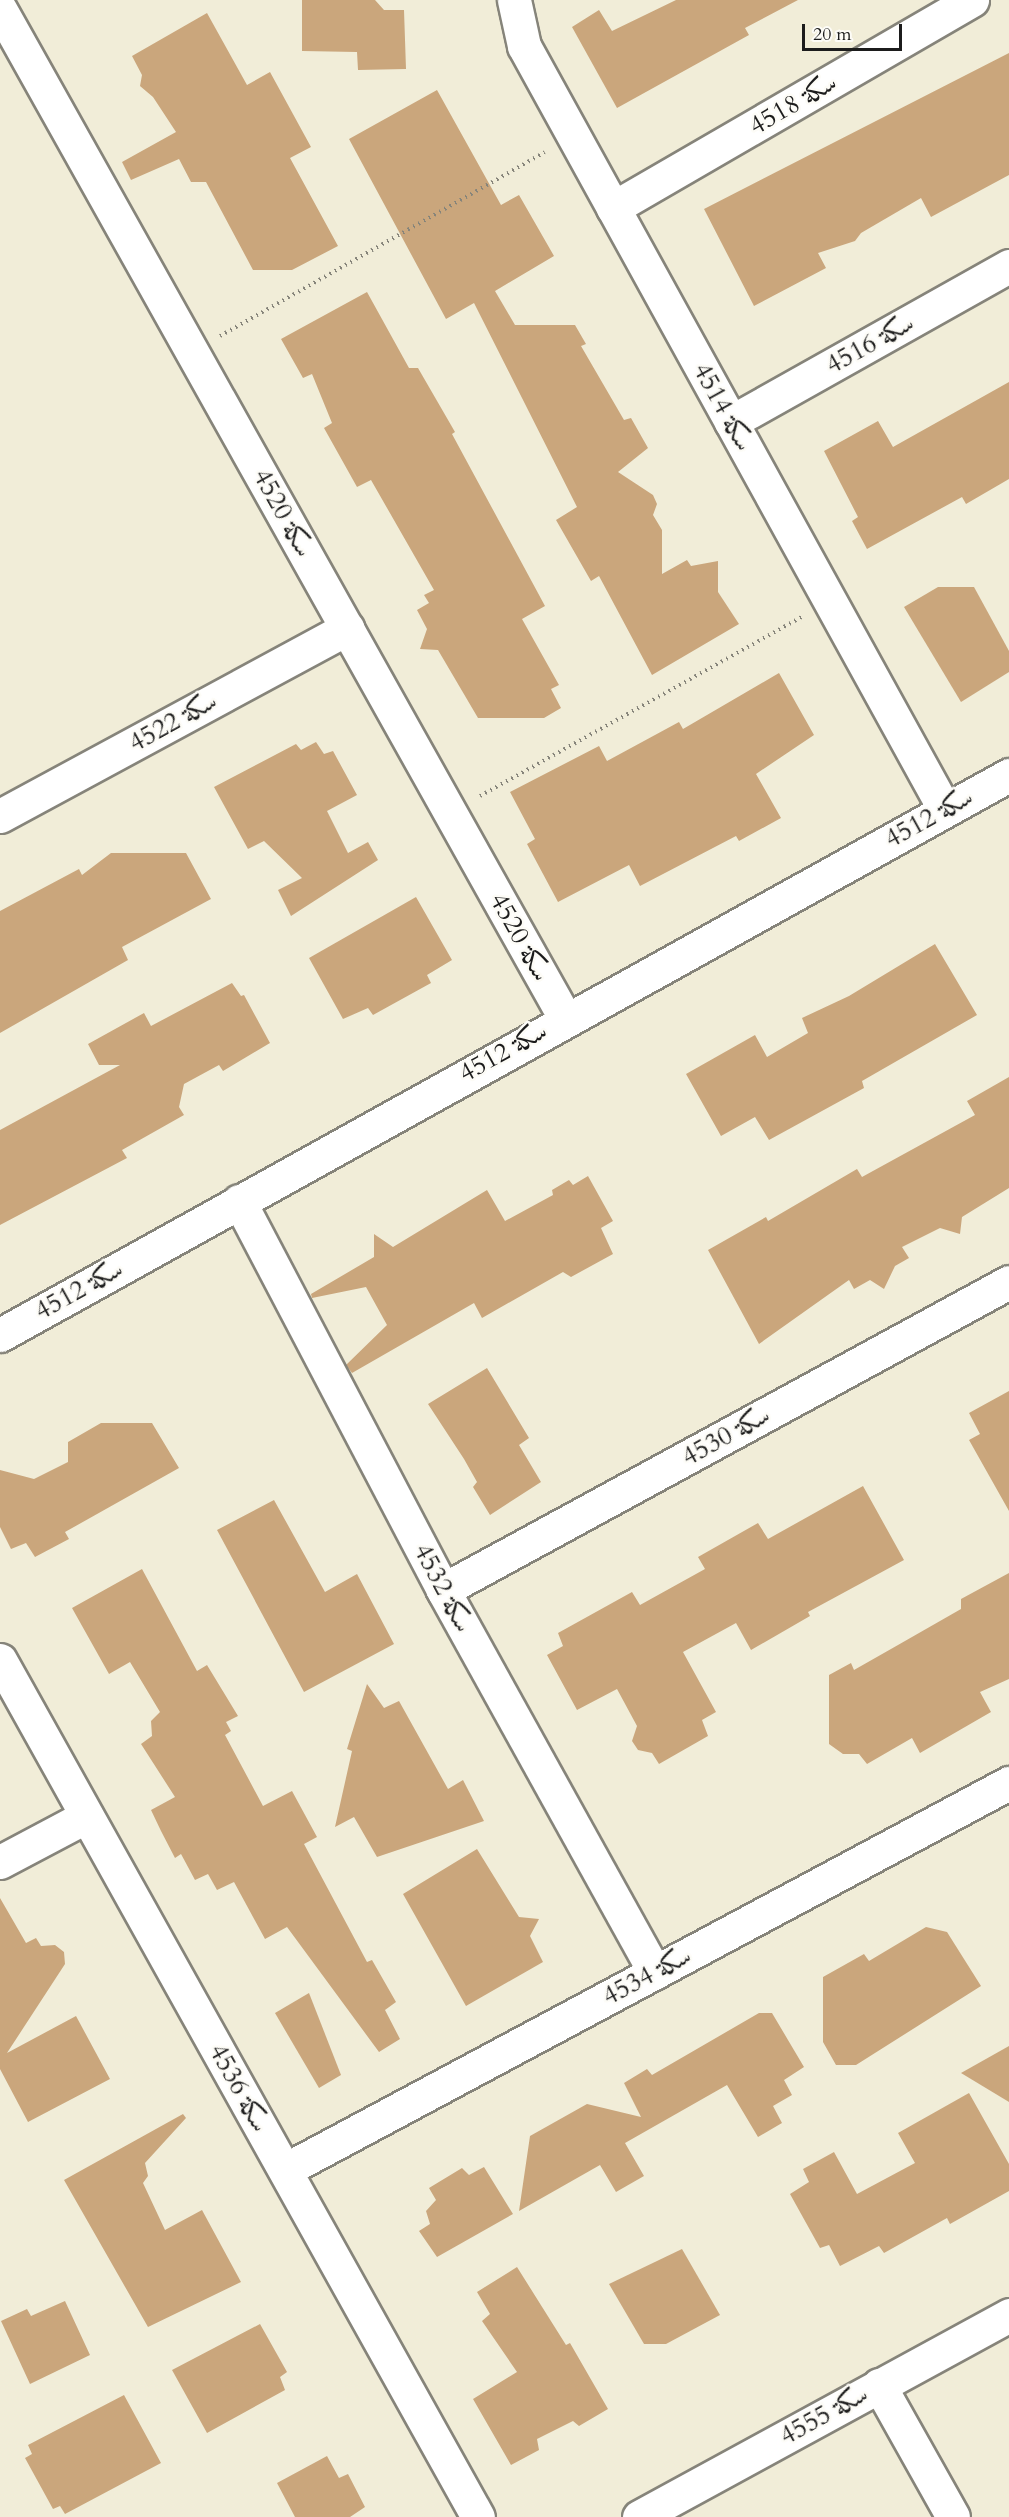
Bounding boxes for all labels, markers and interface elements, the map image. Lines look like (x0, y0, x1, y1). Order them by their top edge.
scale bar (805, 12, 906, 50)
text: 20 m (813, 22, 852, 47)
street label: سكة 4518 (744, 67, 842, 141)
street label: سكة 4516 (821, 307, 919, 381)
street label: سكة 4514 (686, 358, 760, 456)
street label: سكة 4520 (246, 464, 320, 562)
street label: سكة 4522 (124, 685, 222, 759)
street label: سكة 4512 (880, 781, 978, 855)
street label: سكة 4520 (483, 888, 557, 986)
street label: سكة 4512 (454, 1015, 552, 1089)
street label: سكة 4512 (30, 1253, 128, 1327)
street label: سكة 4530 (677, 1399, 775, 1473)
street label: سكة 4532 (407, 1538, 479, 1638)
street label: سكة 4534 (597, 1940, 697, 2012)
street label: سكة 4536 (202, 2039, 276, 2137)
street label: سكة 4555 (775, 2378, 873, 2452)

